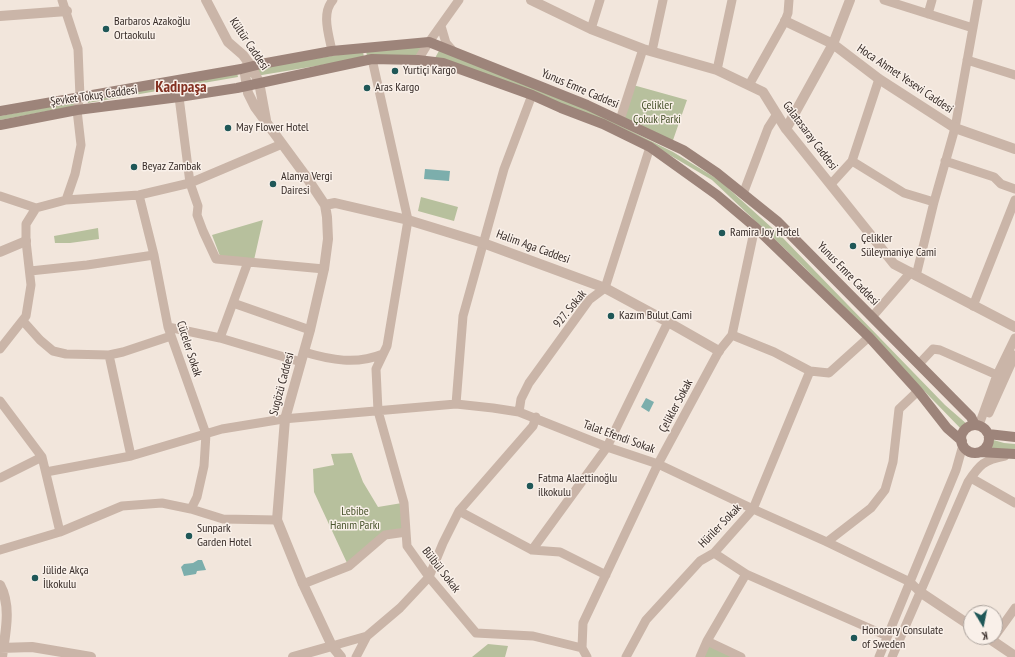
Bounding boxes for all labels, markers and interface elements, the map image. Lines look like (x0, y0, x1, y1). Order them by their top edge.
place label: Barbaros Azakoğlu Ortaokulu (114, 15, 190, 43)
street label: Kültür Caddesi (226, 15, 272, 73)
marker: Barbaros Azakoğlu Ortaokulu (101, 24, 111, 34)
street label: Hoca Ahmet Yesevi Caddesi (854, 41, 956, 117)
place label: Yurtiçi Kargo (403, 64, 456, 78)
marker: Yurtiçi Kargo (390, 66, 400, 76)
street label: Yunus Emre Caddesi (539, 66, 621, 112)
district label: Kadıpaşa (155, 77, 207, 97)
place label: Aras Kargo (375, 81, 419, 95)
street label: Şevket Tokuş Caddesi (50, 83, 138, 109)
marker: Aras Kargo (362, 83, 372, 93)
park label: Çelikler Çokuk Parki (633, 99, 681, 127)
street label: Galatasaray Caddesi (779, 99, 841, 173)
place label: May Flower Hotel (236, 121, 309, 135)
marker: May Flower Hotel (223, 123, 233, 133)
place label: Beyaz Zambak (142, 160, 201, 174)
marker: Beyaz Zambak (129, 162, 139, 172)
place label: Alanya Vergi Dairesi (281, 170, 332, 198)
marker: Alanya Vergi Dairesi (268, 179, 278, 189)
place label: Ramira Joy Hotel (730, 226, 799, 240)
street label: Halim Aga Caddesi (494, 227, 572, 267)
marker: Ramira Joy Hotel (717, 228, 727, 238)
place label: Çelikler Süleymaniye Cami (861, 232, 936, 260)
street label: Yunus Emre Caddesi (814, 239, 882, 309)
marker: Çelikler Süleymaniye Cami (848, 241, 858, 251)
street label: 927. Sokak (550, 287, 590, 331)
place label: Kazım Bulut Cami (619, 309, 692, 323)
marker: Kazım Bulut Cami (606, 311, 616, 321)
street label: Cüceler Sokak (173, 319, 205, 379)
street label: Sugözü Caddesi (267, 351, 297, 417)
street label: Çelikler Sokak (656, 377, 696, 435)
street label: Talat Efendi Sokak (581, 417, 657, 457)
place label: Fatma Alaettinoğlu ilkokulu (538, 472, 617, 500)
marker: Fatma Alaettinoğlu ilkokulu (525, 481, 535, 491)
street label: Hüriler Sokak (696, 501, 744, 551)
park label: Lebibe Hanım Parkı (330, 505, 380, 533)
place label: Sunpark Garden Hotel (197, 522, 252, 550)
marker: Sunpark Garden Hotel (184, 531, 194, 541)
street label: Bülbül Sokak (419, 544, 463, 596)
place label: Jülide Akça İlkokulu (43, 564, 88, 592)
marker: Jülide Akça İlkokulu (30, 573, 40, 583)
north arrow (963, 605, 1003, 645)
place label: Honorary Consulate of Sweden (862, 624, 943, 652)
text: K (981, 628, 989, 643)
marker: Honorary Consulate of Sweden (849, 633, 859, 643)

